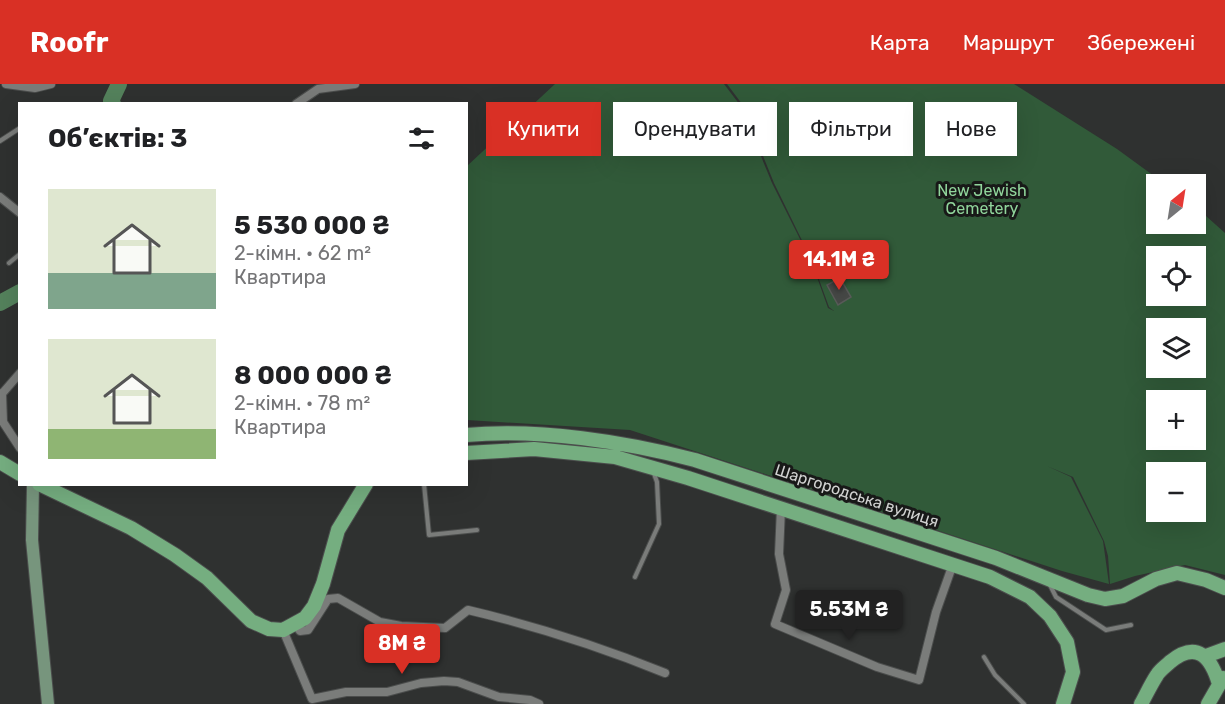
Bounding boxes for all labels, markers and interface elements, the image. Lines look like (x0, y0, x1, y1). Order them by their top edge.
text: Roofr (30, 26, 108, 59)
text: Карта (870, 30, 930, 55)
text: Маршрут (963, 30, 1054, 55)
text: Збережені (1087, 30, 1195, 55)
chip: Купити (486, 102, 601, 156)
chip: Орендувати (613, 102, 777, 156)
chip: Фільтри (789, 102, 913, 156)
chip: Нове (925, 102, 1017, 156)
icon: filters (405, 122, 438, 155)
text: Об’єктів: 3 (48, 123, 187, 154)
north arrow (1146, 174, 1206, 234)
map controls (1146, 174, 1206, 522)
park label: New Jewish Cemetery (937, 181, 1027, 218)
text: 5 530 000 ₴ (234, 210, 390, 241)
icon: home (96, 213, 168, 285)
pin: 14.1M ₴ (784, 240, 894, 291)
text: 2-кімн. · 62 m² (234, 241, 371, 265)
button: locate (1146, 246, 1206, 306)
text: 14.1M ₴ (803, 247, 875, 271)
text: Квартира (234, 265, 326, 289)
button: layers (1146, 318, 1206, 378)
text: 8 000 000 ₴ (234, 360, 392, 391)
icon: home (96, 363, 168, 435)
button: + (1146, 390, 1206, 450)
text: 2-кімн. · 78 m² (234, 391, 370, 415)
text: Квартира (234, 415, 326, 439)
street label: Шаргородська вулиця (773, 460, 941, 531)
button: − (1146, 462, 1206, 522)
pin: 5.53M ₴ (794, 590, 904, 641)
text: 5.53M ₴ (810, 597, 889, 621)
pin: 8M ₴ (366, 624, 438, 675)
text: 8M ₴ (378, 631, 426, 655)

